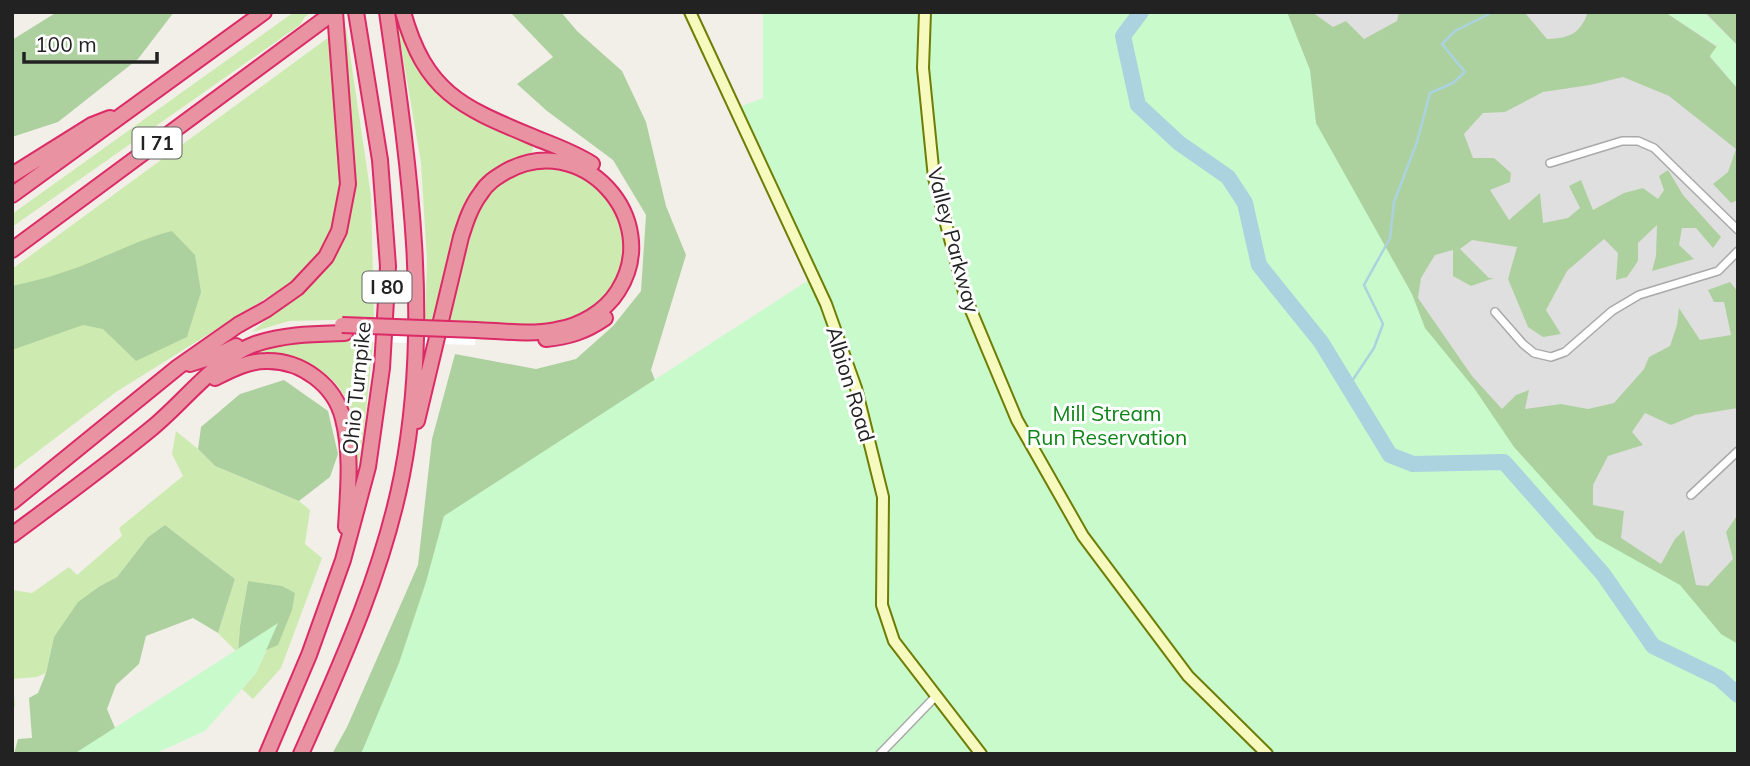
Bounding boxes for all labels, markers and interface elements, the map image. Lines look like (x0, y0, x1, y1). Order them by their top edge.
scale bar (24, 21, 158, 65)
text: 100 m (35, 31, 97, 57)
road number: I 71 (132, 127, 182, 158)
street label: Valley Parkway (922, 164, 986, 316)
road number: I 80 (362, 272, 412, 302)
street label: Ohio Turnpike (336, 320, 376, 456)
street label: Albion Road (821, 323, 881, 445)
park label: Mill Stream Run Reservation (1027, 400, 1187, 450)

